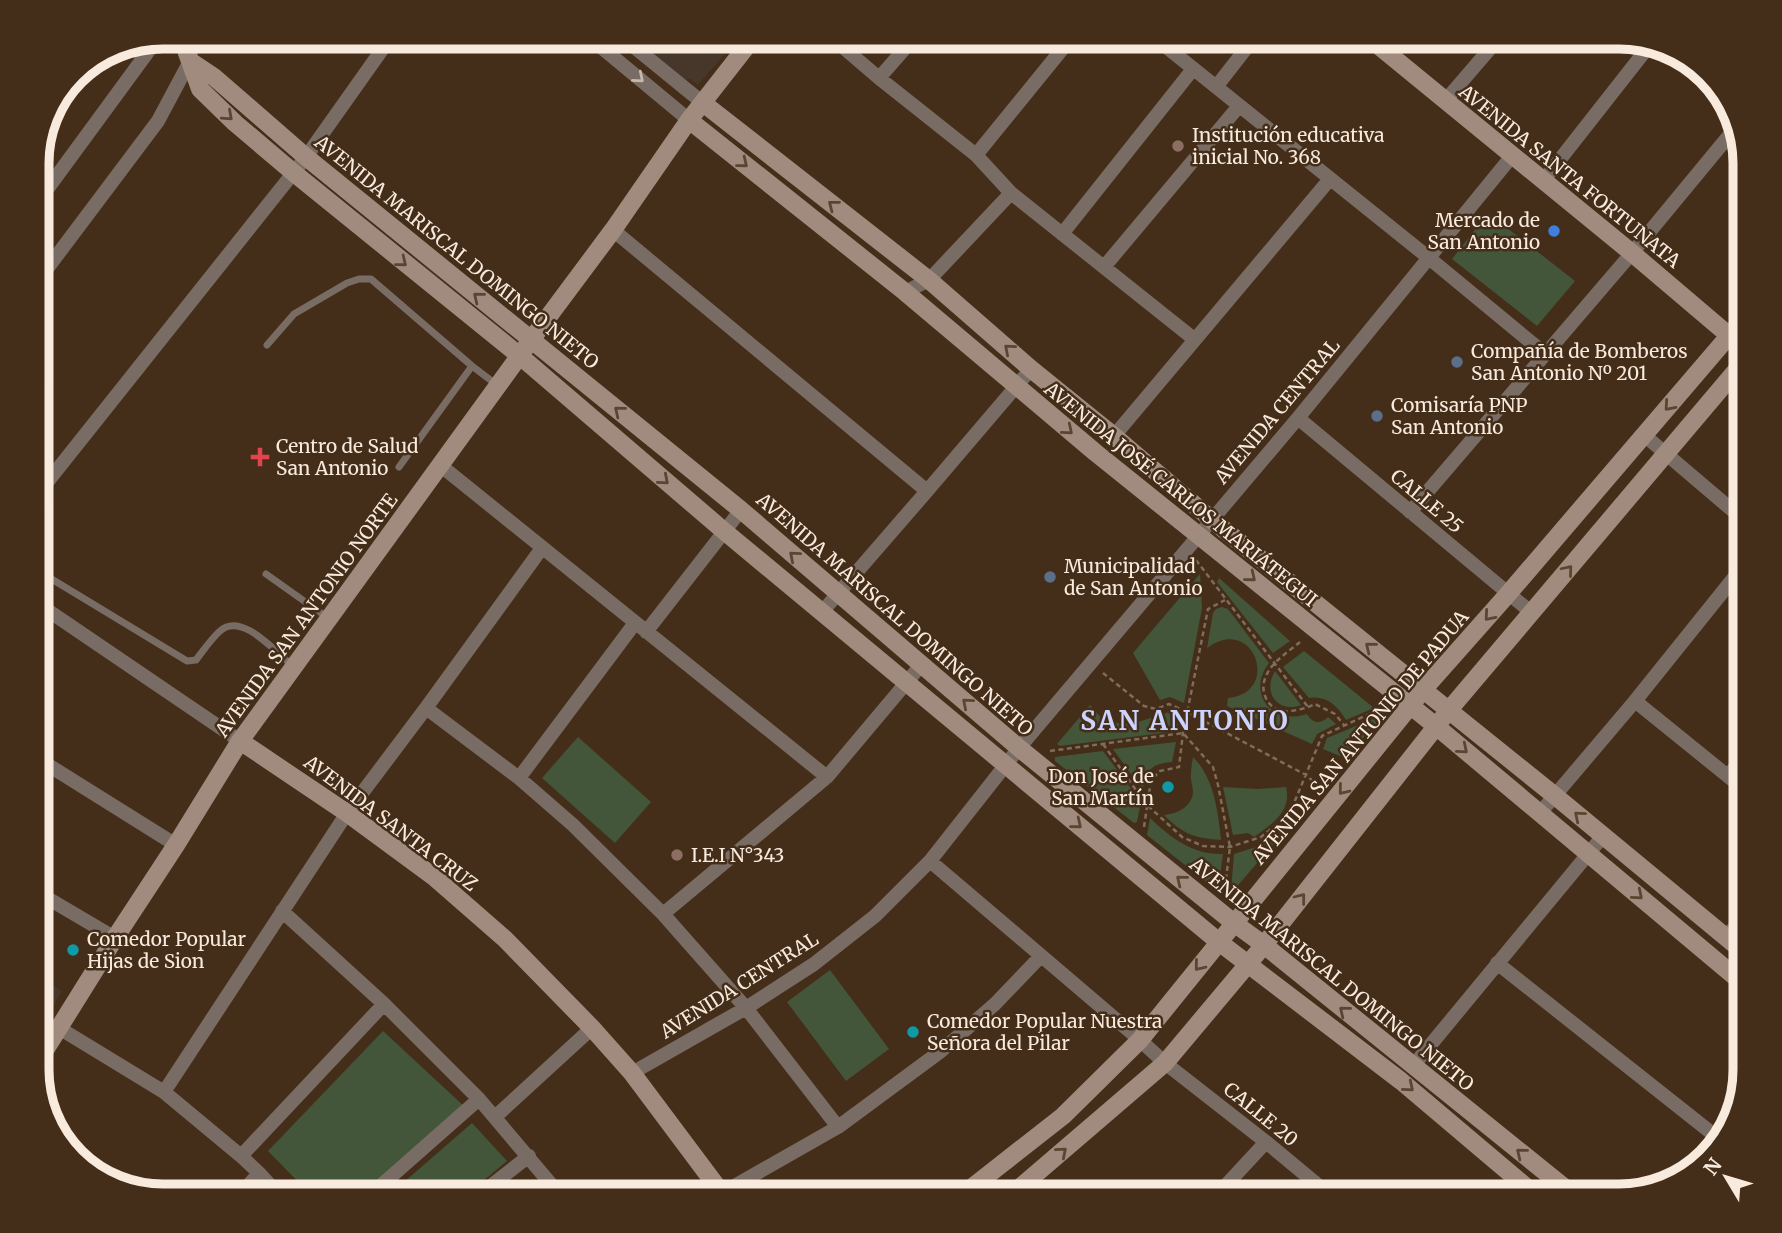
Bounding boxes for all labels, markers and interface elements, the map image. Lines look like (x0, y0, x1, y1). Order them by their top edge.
one-way arrow (632, 70, 644, 83)
street label: AVENIDA SANTA FORTUNATA (1454, 79, 1686, 273)
one-way arrow (219, 108, 232, 120)
place label: Institución educativa inicial No. 368 (1192, 123, 1384, 169)
street label: AVENIDA MARISCAL DOMINGO NIETO (309, 129, 604, 374)
marker: Institución educativa inicial No. 368 (1170, 138, 1186, 154)
one-way arrow (735, 154, 747, 167)
one-way arrow (828, 200, 841, 213)
place label: Mercado de San Antonio (1428, 208, 1540, 254)
marker: Mercado de San Antonio (1546, 223, 1562, 239)
one-way arrow (395, 253, 407, 266)
one-way arrow (473, 292, 485, 305)
street label: AVENIDA CENTRAL (1209, 333, 1345, 489)
place label: Compañía de Bomberos San Antonio Nº 201 (1471, 339, 1687, 385)
one-way arrow (1004, 345, 1017, 357)
marker: Compañía de Bomberos San Antonio Nº 201 (1449, 354, 1465, 370)
street label: AVENIDA JOSÉ CARLOS MARIÁTEGUI (1039, 376, 1322, 612)
place label: Comisaría PNP San Antonio (1391, 393, 1527, 439)
one-way arrow (1665, 398, 1677, 411)
one-way arrow (614, 407, 627, 419)
marker: Comisaría PNP San Antonio (1369, 408, 1385, 424)
one-way arrow (1059, 422, 1072, 434)
place label: Centro de Salud San Antonio (276, 434, 418, 480)
marker: Centro de Salud San Antonio (250, 447, 270, 467)
street label: CALLE 25 (1386, 464, 1468, 538)
one-way arrow (656, 472, 669, 484)
street label: AVENIDA MARISCAL DOMINGO NIETO (751, 487, 1038, 741)
street label: AVENIDA SAN ANTONIO NORTE (209, 489, 402, 742)
one-way arrow (789, 552, 802, 564)
place label: Municipalidad de San Antonio (1064, 554, 1202, 600)
one-way arrow (1560, 565, 1572, 578)
marker: Municipalidad de San Antonio (1042, 569, 1058, 585)
one-way arrow (1243, 569, 1255, 582)
street label: AVENIDA SAN ANTONIO DE PADUA (1246, 604, 1474, 870)
one-way arrow (1485, 607, 1497, 620)
one-way arrow (1366, 643, 1378, 656)
one-way arrow (962, 699, 975, 711)
district label: SAN ANTONIO (1080, 704, 1290, 737)
one-way arrow (1455, 741, 1468, 753)
street label: AVENIDA SANTA CRUZ (299, 749, 483, 896)
place label: Don José de San Martín (1048, 764, 1154, 810)
marker: Don José de San Martín (1160, 779, 1176, 795)
one-way arrow (1338, 782, 1351, 794)
one-way arrow (1575, 812, 1588, 824)
one-way arrow (1069, 816, 1081, 829)
place label: I.E.I N°343 (691, 843, 784, 867)
marker: I.E.I N°343 (669, 847, 685, 863)
street label: AVENIDA MARISCAL DOMINGO NIETO (1184, 851, 1479, 1096)
one-way arrow (1177, 876, 1190, 888)
one-way arrow (1630, 887, 1643, 899)
one-way arrow (1292, 894, 1305, 906)
street label: AVENIDA CENTRAL (655, 926, 823, 1044)
place label: Comedor Popular Hijas de Sion (87, 927, 247, 973)
marker: Comedor Popular Hijas de Sion (65, 942, 81, 958)
one-way arrow (1195, 958, 1207, 971)
one-way arrow (1340, 1006, 1352, 1019)
place label: Comedor Popular Nuestra Señora del Pilar (927, 1009, 1162, 1055)
marker: Comedor Popular Nuestra Señora del Pilar (905, 1024, 921, 1040)
street label: CALLE 20 (1219, 1077, 1303, 1151)
one-way arrow (1401, 1079, 1414, 1092)
north arrow (1691, 1142, 1761, 1212)
one-way arrow (1054, 1148, 1067, 1160)
one-way arrow (1517, 1149, 1529, 1162)
text: N (1699, 1153, 1727, 1180)

